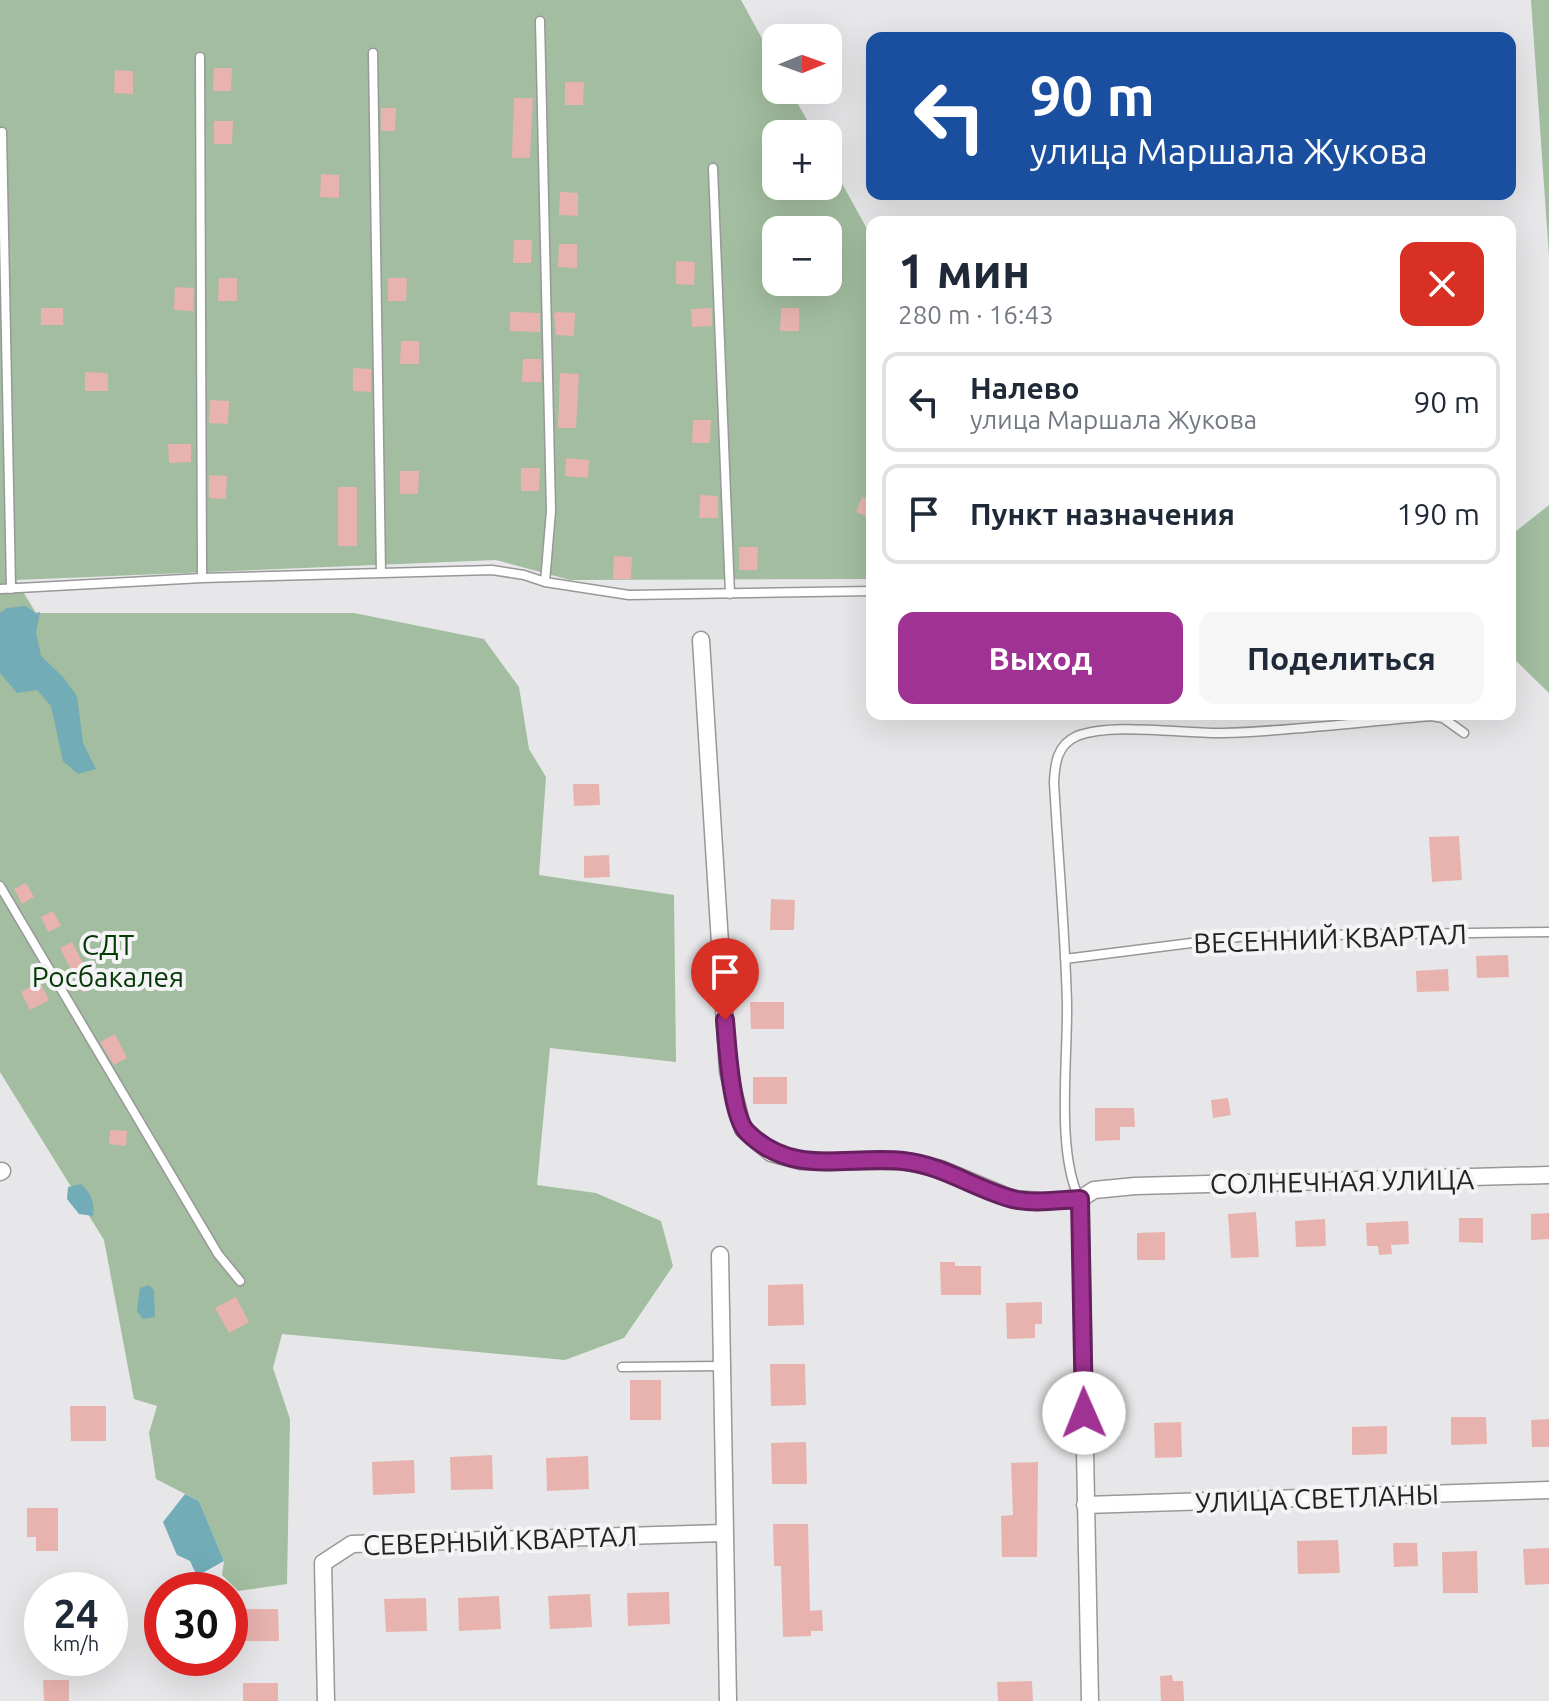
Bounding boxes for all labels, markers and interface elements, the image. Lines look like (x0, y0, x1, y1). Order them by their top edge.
north arrow (762, 24, 842, 104)
map controls (762, 24, 842, 296)
icon: left (898, 64, 1002, 168)
text: 90 m (1030, 64, 1155, 127)
button: + (762, 120, 842, 200)
text: улица Маршала Жукова (1030, 130, 1428, 171)
button: − (762, 216, 842, 296)
button: close (1400, 242, 1484, 326)
text: 1 мин (898, 243, 1030, 297)
text: 280 m · 16:43 (898, 300, 1054, 329)
text: Налево (970, 371, 1080, 405)
icon: left (902, 380, 946, 424)
text: 90 m (1413, 385, 1480, 419)
text: улица Маршала Жукова (970, 405, 1257, 434)
icon: arrive (902, 492, 946, 536)
text: Пункт назначения (970, 497, 1235, 531)
text: 190 m (1396, 497, 1480, 531)
button: Выход (898, 612, 1183, 704)
button: Поделиться (1199, 612, 1484, 704)
street label: ВЕСЕННИЙ КВАРТАЛ (1193, 918, 1467, 958)
park label: СДТ Росбакалея (32, 929, 184, 992)
pin (691, 938, 759, 1020)
icon: arrive (703, 950, 747, 994)
street label: СОЛНЕЧНАЯ УЛИЦА (1210, 1163, 1474, 1199)
position arrow (1042, 1371, 1126, 1455)
street label: УЛИЦА СВЕТЛАНЫ (1194, 1478, 1440, 1518)
street label: СЕВЕРНЫЙ КВАРТАЛ (362, 1520, 638, 1560)
speed limit sign: 30 (144, 1572, 248, 1676)
text: 24 (53, 1591, 99, 1636)
text: km/h (53, 1632, 99, 1655)

